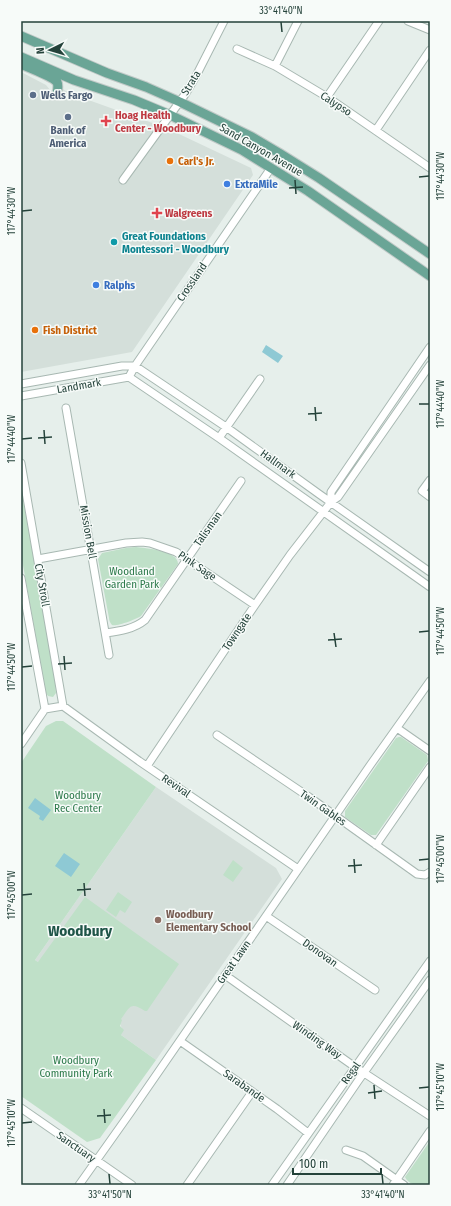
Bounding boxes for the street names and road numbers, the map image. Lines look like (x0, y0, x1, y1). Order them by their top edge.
street label: Strata (179, 68, 203, 98)
street label: Calypso (318, 89, 354, 119)
street label: Sand Canyon Avenue (217, 121, 305, 179)
street label: Crossland (174, 260, 210, 304)
street label: Landmark (56, 376, 103, 396)
street label: Hallmark (258, 447, 299, 482)
street label: Mission Bell (77, 504, 99, 560)
street label: Talisman (191, 509, 225, 549)
street label: Pink Sage (175, 549, 219, 583)
street label: City Stroll (32, 562, 52, 608)
street label: Towngate (220, 611, 254, 653)
street label: Revival (159, 772, 193, 800)
street label: Twin Gables (297, 787, 349, 829)
street label: Donovan (300, 936, 340, 970)
street label: Great Lawn (214, 938, 254, 986)
street label: Winding Way (290, 1018, 344, 1062)
street label: Regal (339, 1059, 363, 1087)
street label: Sarabande (221, 1067, 267, 1105)
street label: Sanctuary (54, 1129, 98, 1165)

